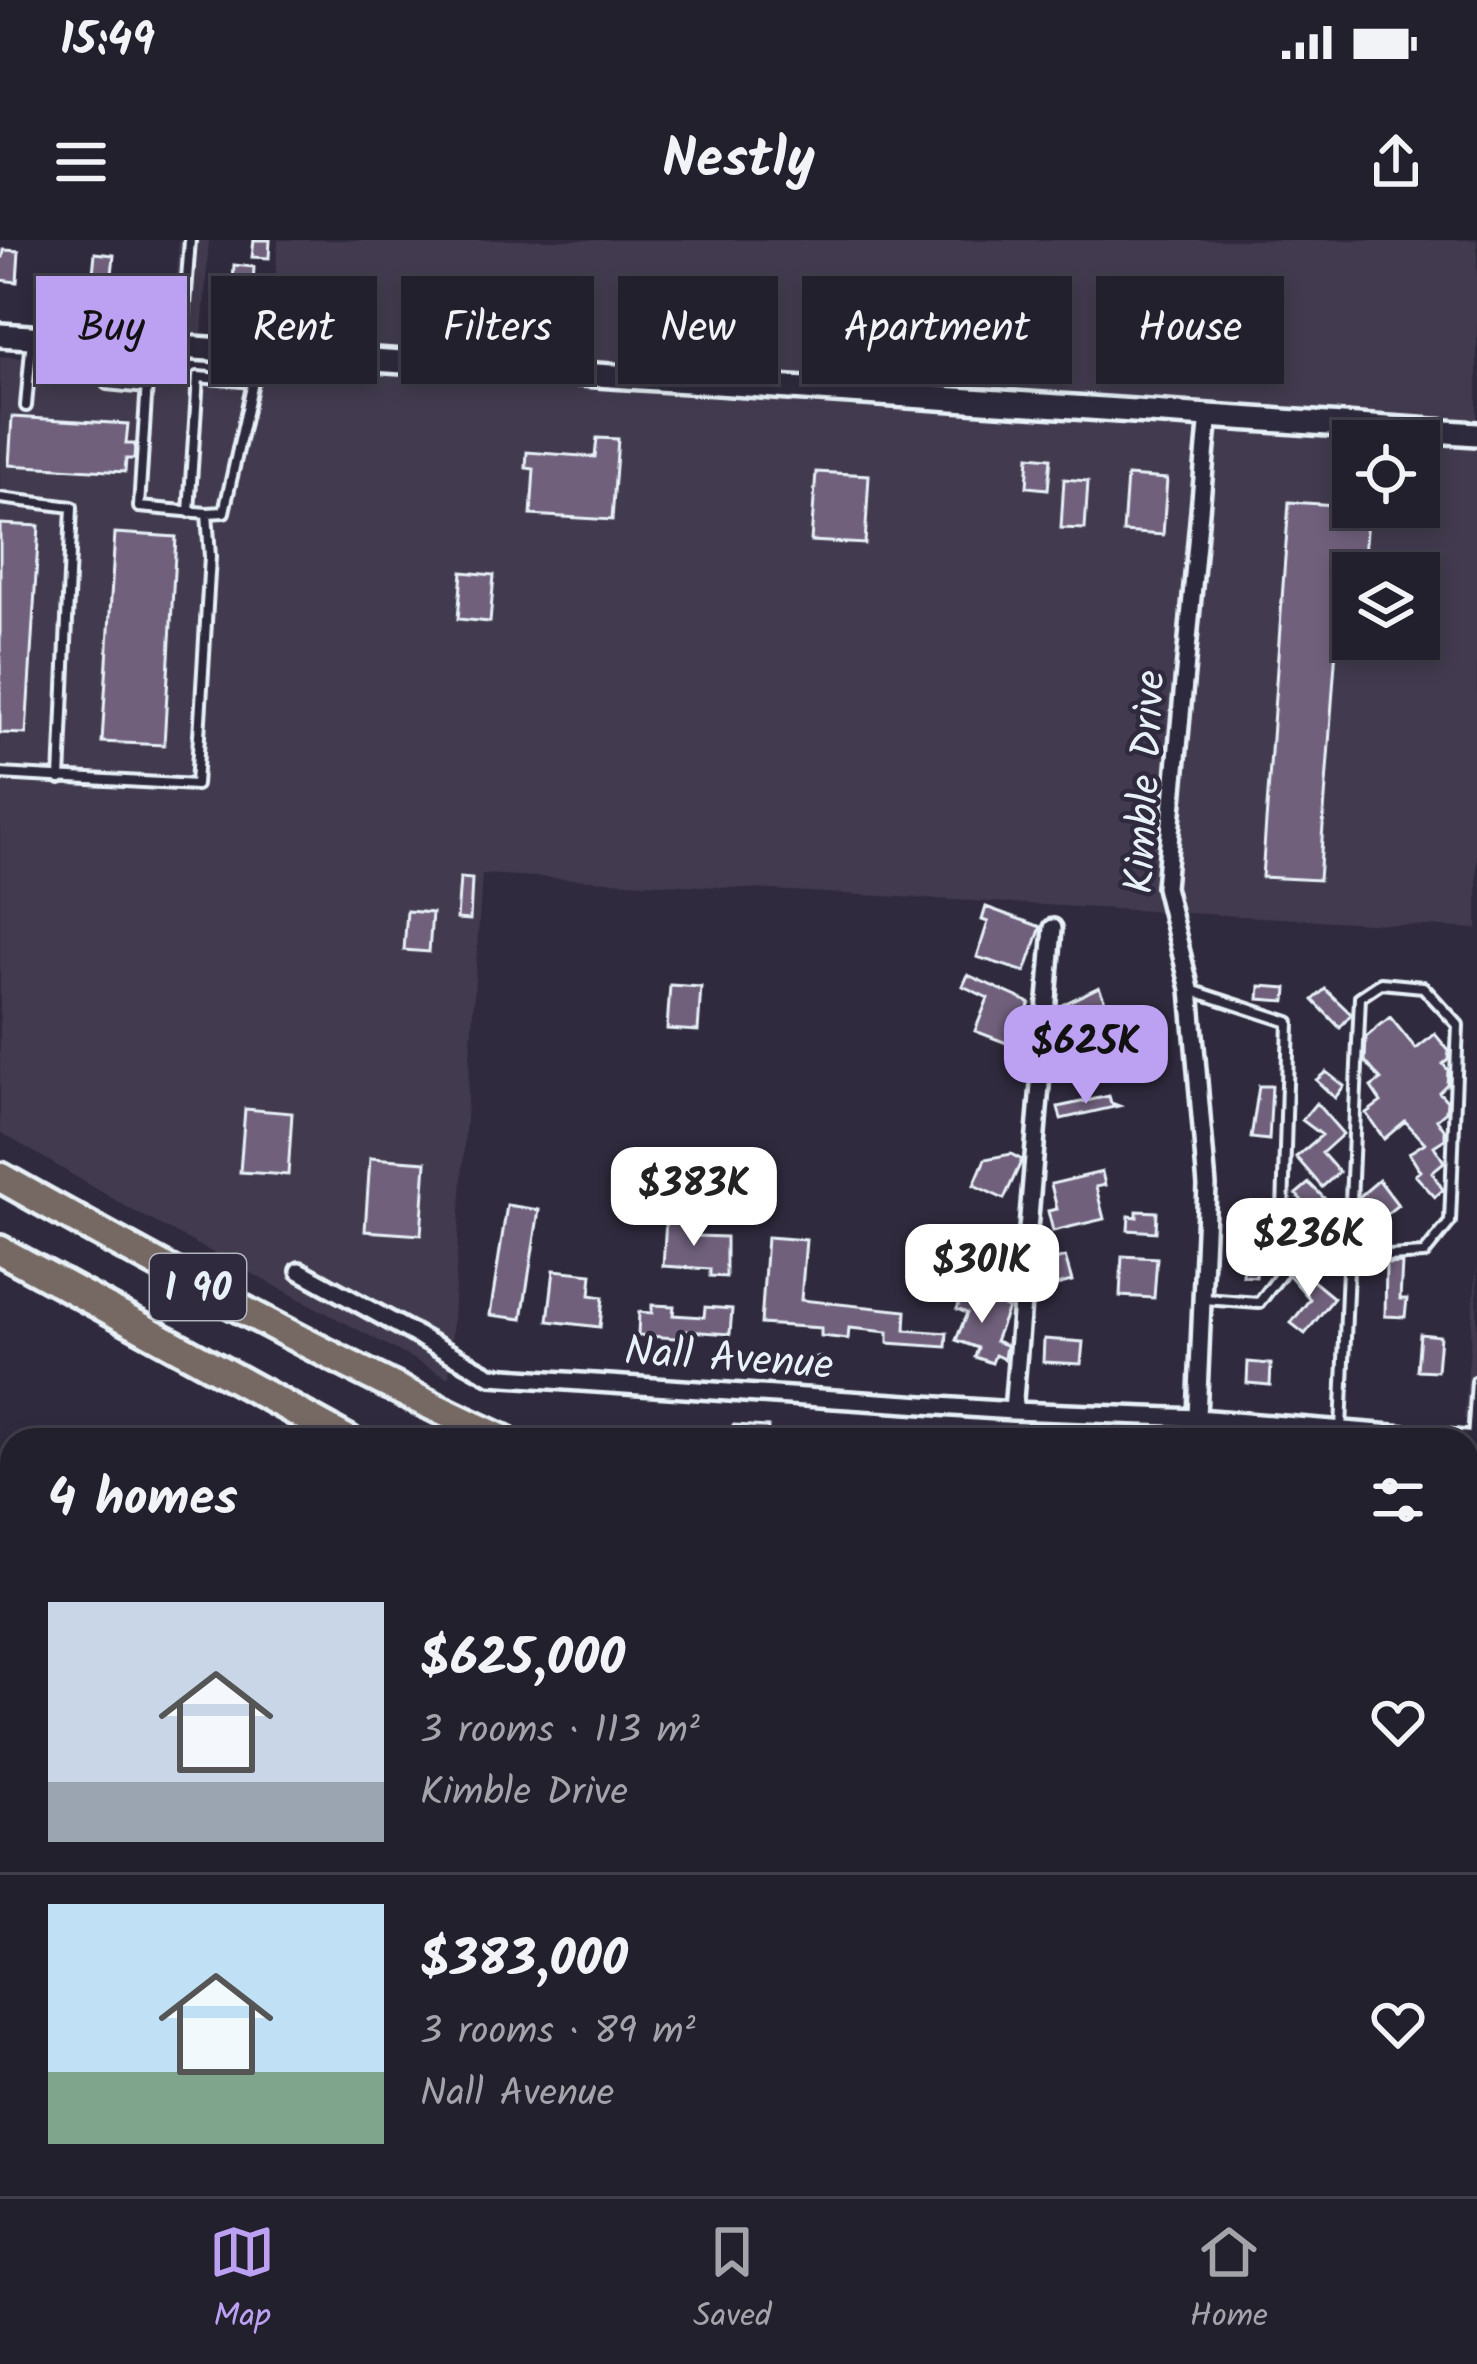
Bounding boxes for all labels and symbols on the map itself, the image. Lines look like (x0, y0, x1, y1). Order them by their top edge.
street label: Kimble Drive (1107, 669, 1186, 896)
pin: $625K (1002, 1005, 1170, 1107)
pin: $383K (610, 1147, 778, 1249)
pin: $236K (1225, 1198, 1393, 1300)
pin: $301K (898, 1224, 1066, 1326)
road number: I 90 (150, 1254, 246, 1320)
street label: Nall Avenue (622, 1319, 836, 1400)

